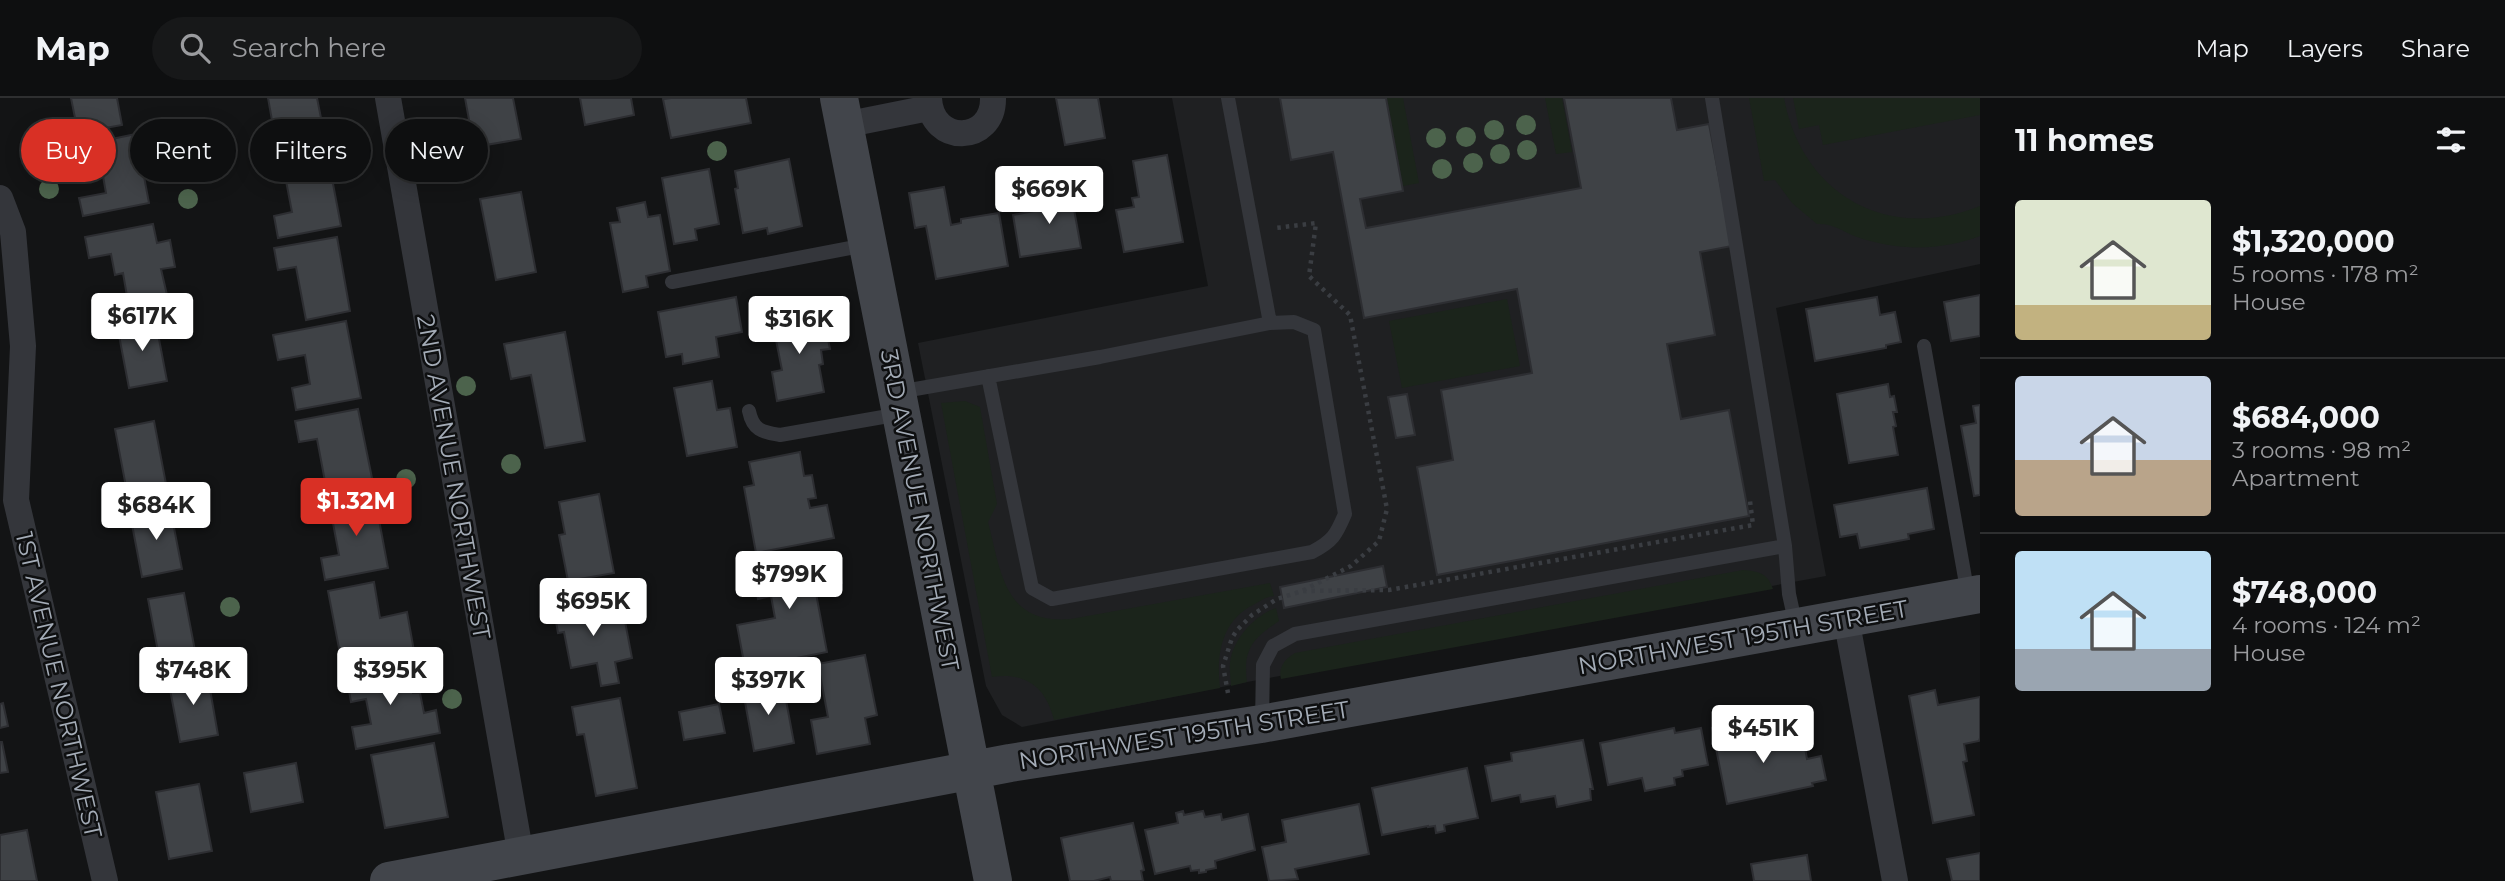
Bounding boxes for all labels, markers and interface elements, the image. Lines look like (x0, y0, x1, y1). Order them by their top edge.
search box (152, 17, 642, 80)
text: Map (35, 28, 110, 68)
icon: search (176, 29, 214, 67)
text: Search here (232, 32, 386, 64)
text: Map (2195, 34, 2249, 63)
text: Layers (2287, 34, 2363, 63)
text: Share (2401, 34, 2470, 63)
chip: Buy (21, 119, 116, 182)
chip: Rent (130, 119, 236, 182)
chip: Filters (250, 119, 371, 182)
chip: New (385, 119, 488, 182)
icon: filters (2432, 121, 2470, 159)
text: 11 homes (2015, 122, 2154, 159)
pin: $669K (1000, 166, 1098, 226)
text: $669K (1011, 175, 1087, 203)
text: $1,320,000 (2232, 223, 2395, 260)
icon: home (2071, 228, 2155, 312)
text: 5 rooms · 178 m² (2232, 260, 2419, 288)
text: House (2232, 288, 2306, 316)
pin: $617K (93, 294, 191, 353)
pin: $316K (750, 296, 848, 356)
text: $617K (107, 302, 177, 330)
text: $316K (765, 305, 833, 333)
street label: 2ND AVENUE NORTHWEST (411, 312, 497, 642)
street label: 3RD AVENUE NORTHWEST (875, 347, 965, 673)
text: $684,000 (2232, 399, 2380, 436)
icon: home (2071, 404, 2155, 488)
text: 3 rooms · 98 m² (2232, 436, 2411, 464)
text: Apartment (2232, 464, 2360, 492)
pin: $1.32M (299, 478, 413, 538)
pin: $684K (107, 482, 205, 542)
text: $1.32M (317, 487, 395, 515)
text: $684K (117, 491, 195, 519)
street label: 1ST AVENUE NORTHWEST (10, 529, 108, 841)
pin: $799K (740, 552, 838, 611)
text: $799K (751, 560, 827, 588)
text: $748,000 (2232, 574, 2377, 611)
pin: $695K (544, 578, 642, 638)
icon: home (2071, 579, 2155, 663)
text: $695K (556, 587, 630, 615)
street label: NORTHWEST 195TH STREET (1576, 594, 1910, 680)
text: 4 rooms · 124 m² (2232, 611, 2421, 639)
text: House (2232, 639, 2306, 667)
pin: $748K (144, 648, 242, 707)
pin: $395K (341, 648, 439, 707)
text: $748K (155, 656, 231, 684)
text: $395K (353, 656, 427, 684)
pin: $397K (719, 658, 817, 717)
text: $397K (731, 666, 805, 694)
street label: NORTHWEST 195TH STREET (1017, 694, 1352, 775)
pin: $451K (1714, 706, 1812, 765)
text: $451K (1728, 714, 1798, 742)

